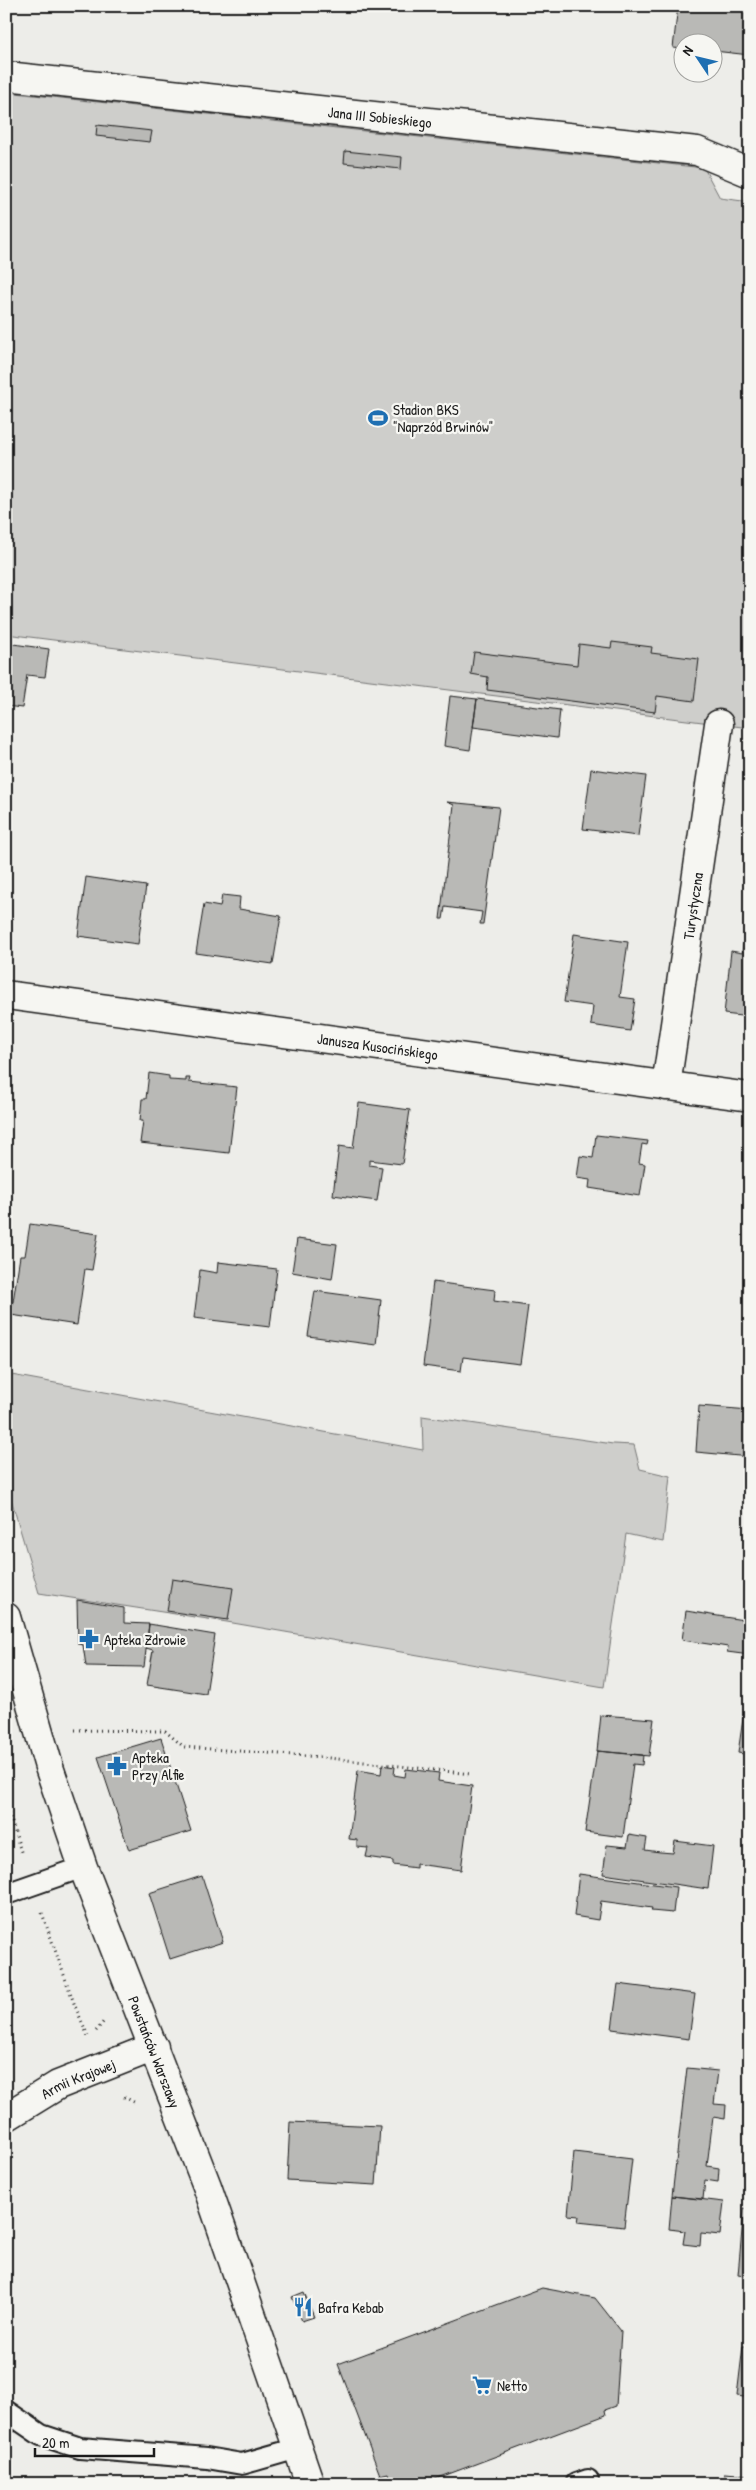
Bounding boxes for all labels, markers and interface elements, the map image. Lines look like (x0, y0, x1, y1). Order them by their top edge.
north arrow (674, 32, 724, 82)
text: N (677, 41, 697, 59)
street label: Jana III Sobieskiego (327, 101, 433, 133)
place label: Stadion BKS "Naprzód Brwinów" (393, 399, 493, 437)
sports icon: Stadion BKS "Naprzód Brwinów" (367, 407, 389, 429)
street label: Turystyczna (677, 871, 708, 941)
street label: Janusza Kusocińskiego (316, 1027, 439, 1065)
pharmacy icon: Apteka Zdrowie (78, 1628, 100, 1650)
place label: Apteka Zdrowie (104, 1629, 186, 1650)
place label: Apteka Przy Alfie (132, 1747, 185, 1785)
pharmacy icon: Apteka Przy Alfie (106, 1755, 128, 1777)
street label: Powstańców Warszawy (124, 1993, 186, 2111)
street label: Armii Krajowej (37, 2053, 118, 2104)
restaurant icon: Bafra Kebab (292, 2296, 314, 2318)
place label: Bafra Kebab (318, 2297, 384, 2318)
supermarket icon: Netto (471, 2374, 493, 2396)
place label: Netto (497, 2375, 527, 2396)
scale bar (35, 2425, 154, 2457)
text: 20 m (42, 2432, 69, 2453)

